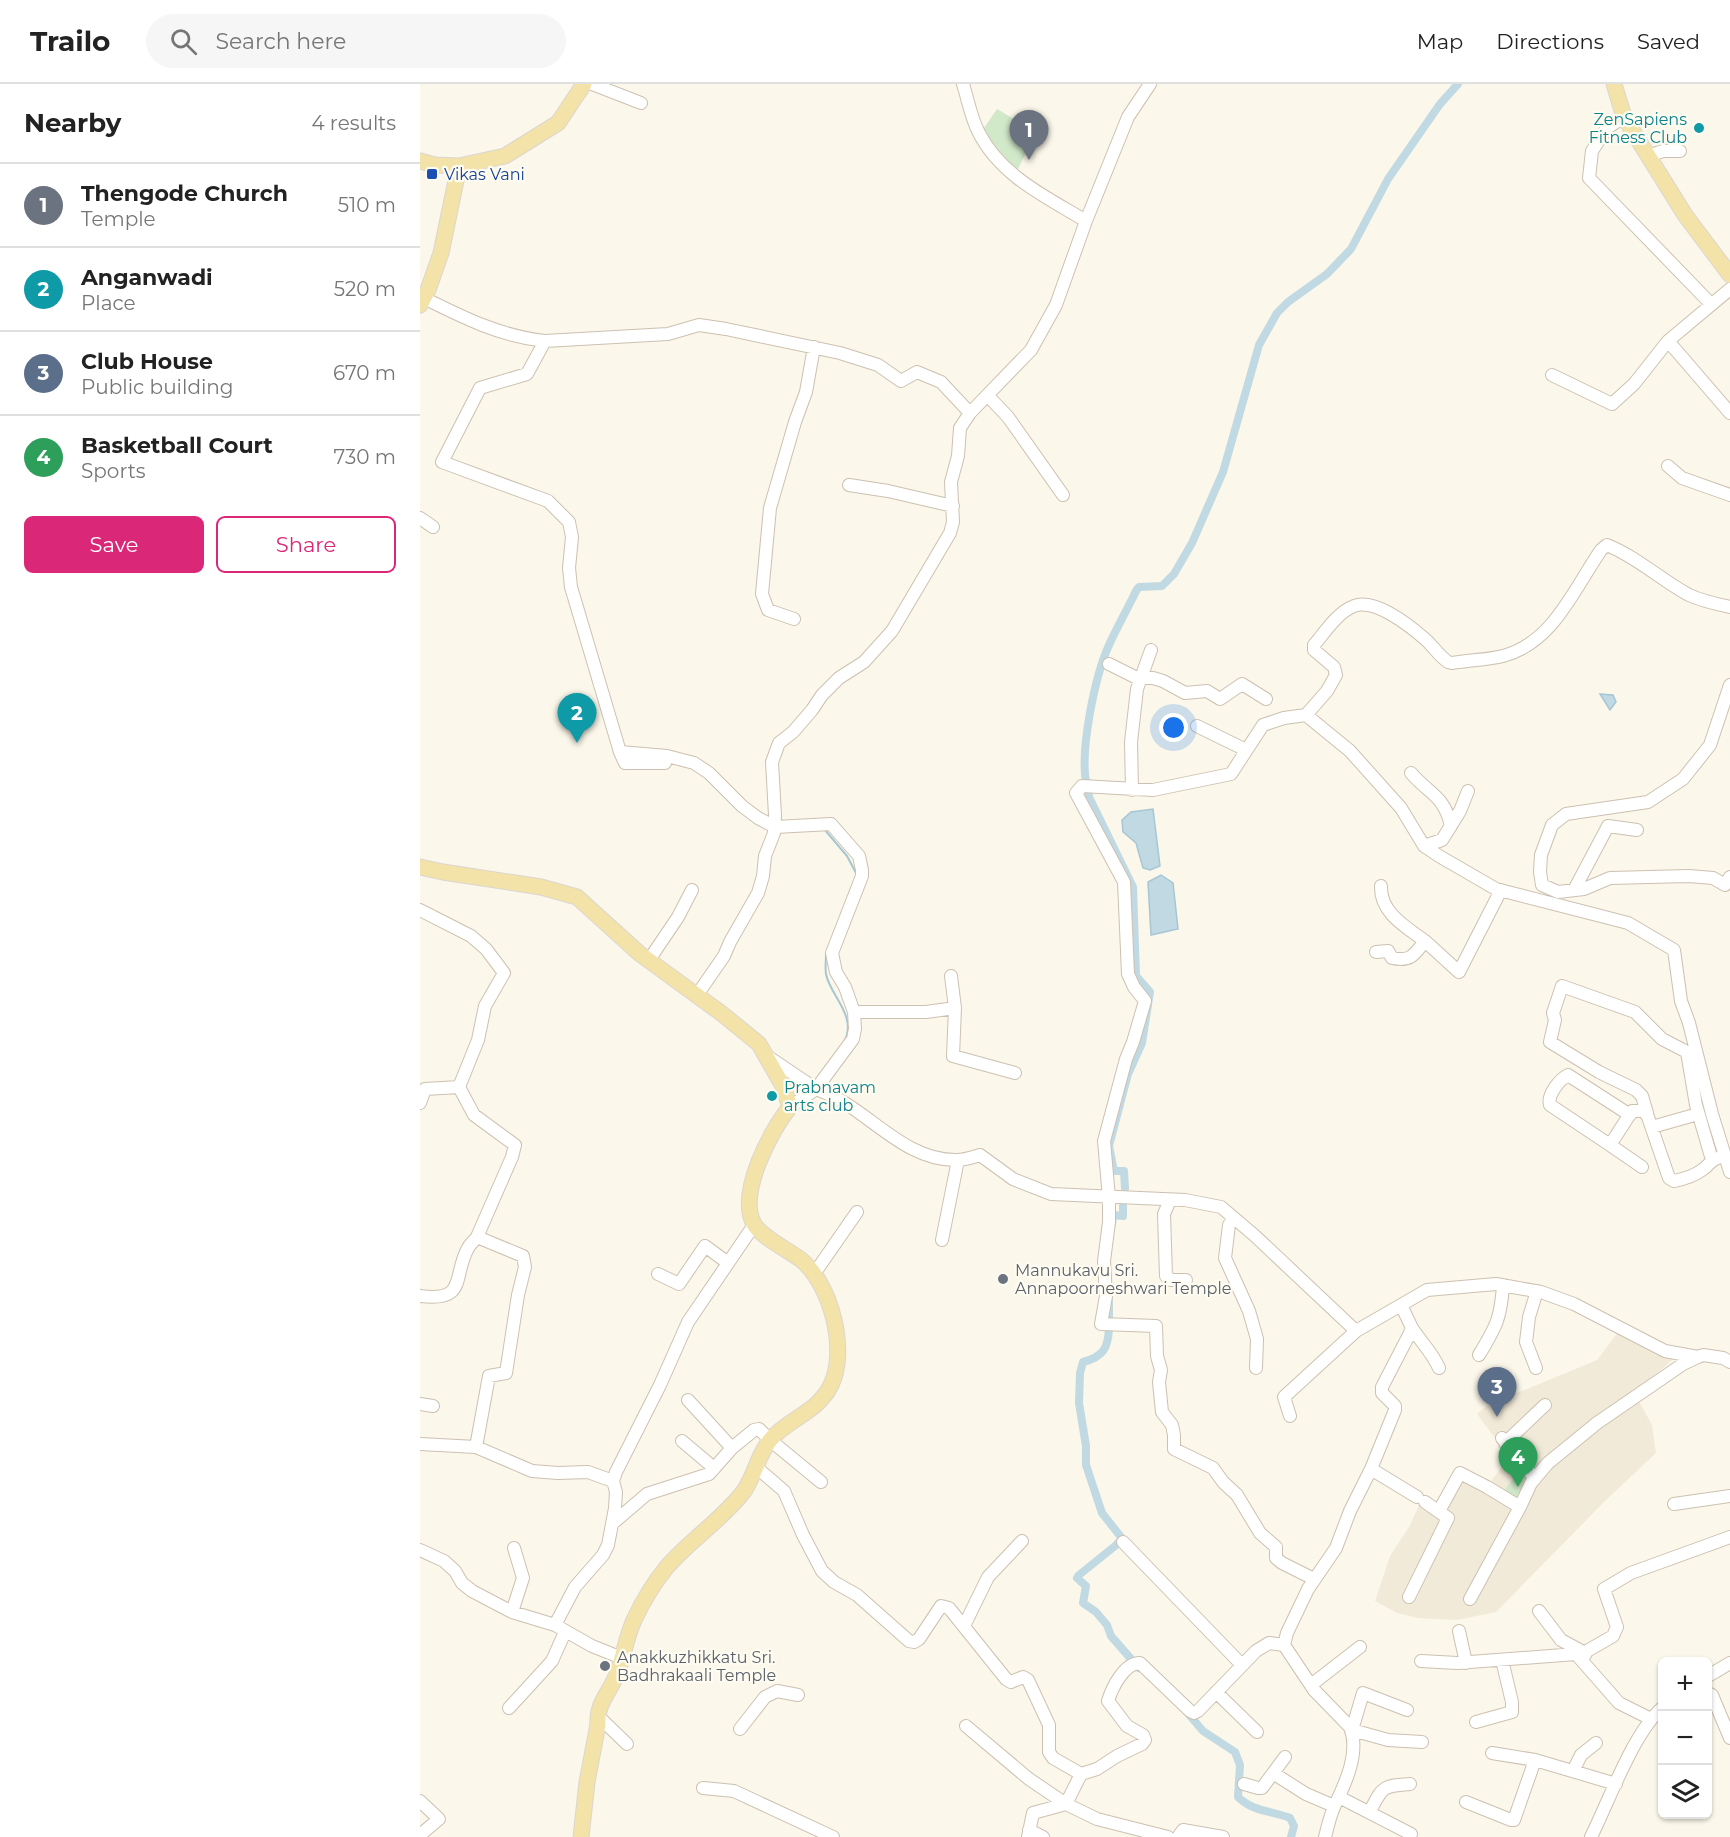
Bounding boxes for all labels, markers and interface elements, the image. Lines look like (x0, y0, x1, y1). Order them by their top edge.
search box (146, 14, 566, 68)
text: Trailo (30, 24, 110, 58)
icon: search (167, 25, 200, 58)
text: Search here (215, 28, 346, 55)
text: Map (1417, 29, 1463, 54)
text: Directions (1496, 29, 1604, 54)
text: Saved (1637, 29, 1700, 54)
text: Nearby (24, 107, 121, 139)
pin: 1 (1010, 110, 1048, 160)
place label: ZenSapiens Fitness Club (1589, 110, 1687, 147)
text: 4 results (311, 111, 396, 135)
marker: ZenSapiens Fitness Club (1692, 121, 1706, 135)
place label: Vikas Vani (444, 165, 525, 184)
marker: Vikas Vani (425, 167, 439, 181)
text: Thengode Church (81, 180, 288, 207)
text: 1 (40, 193, 47, 217)
text: 510 m (338, 193, 396, 217)
text: Temple (81, 207, 156, 231)
text: Anganwadi (81, 264, 213, 291)
text: 2 (38, 277, 49, 301)
text: 520 m (334, 277, 396, 301)
text: Place (81, 291, 136, 315)
text: Club House (81, 348, 213, 375)
text: 3 (38, 361, 49, 385)
text: 670 m (333, 361, 396, 385)
text: Public building (81, 375, 234, 399)
text: Basketball Court (81, 432, 273, 459)
text: 4 (37, 445, 50, 469)
text: 730 m (333, 445, 396, 469)
text: Sports (81, 459, 146, 483)
button: Save (24, 516, 204, 573)
button: Share (216, 516, 396, 573)
pin: 2 (558, 694, 596, 743)
your location (1159, 713, 1188, 742)
place label: Prabnavam arts club (784, 1078, 876, 1115)
marker: Prabnavam arts club (765, 1089, 779, 1103)
place label: Mannukavu Sri. Annapoorneshwari Temple (1015, 1261, 1231, 1298)
marker: Mannukavu Sri. Annapoorneshwari Temple (996, 1272, 1010, 1286)
pin: 3 (1478, 1368, 1516, 1417)
pin: 4 (1498, 1438, 1538, 1487)
place label: Anakkuzhikkatu Sri. Badhrakaali Temple (617, 1648, 776, 1685)
map controls (1658, 1657, 1712, 1819)
button: + (1658, 1657, 1712, 1711)
marker: Anakkuzhikkatu Sri. Badhrakaali Temple (598, 1659, 612, 1673)
button: − (1658, 1711, 1712, 1765)
button: layers (1658, 1765, 1712, 1819)

